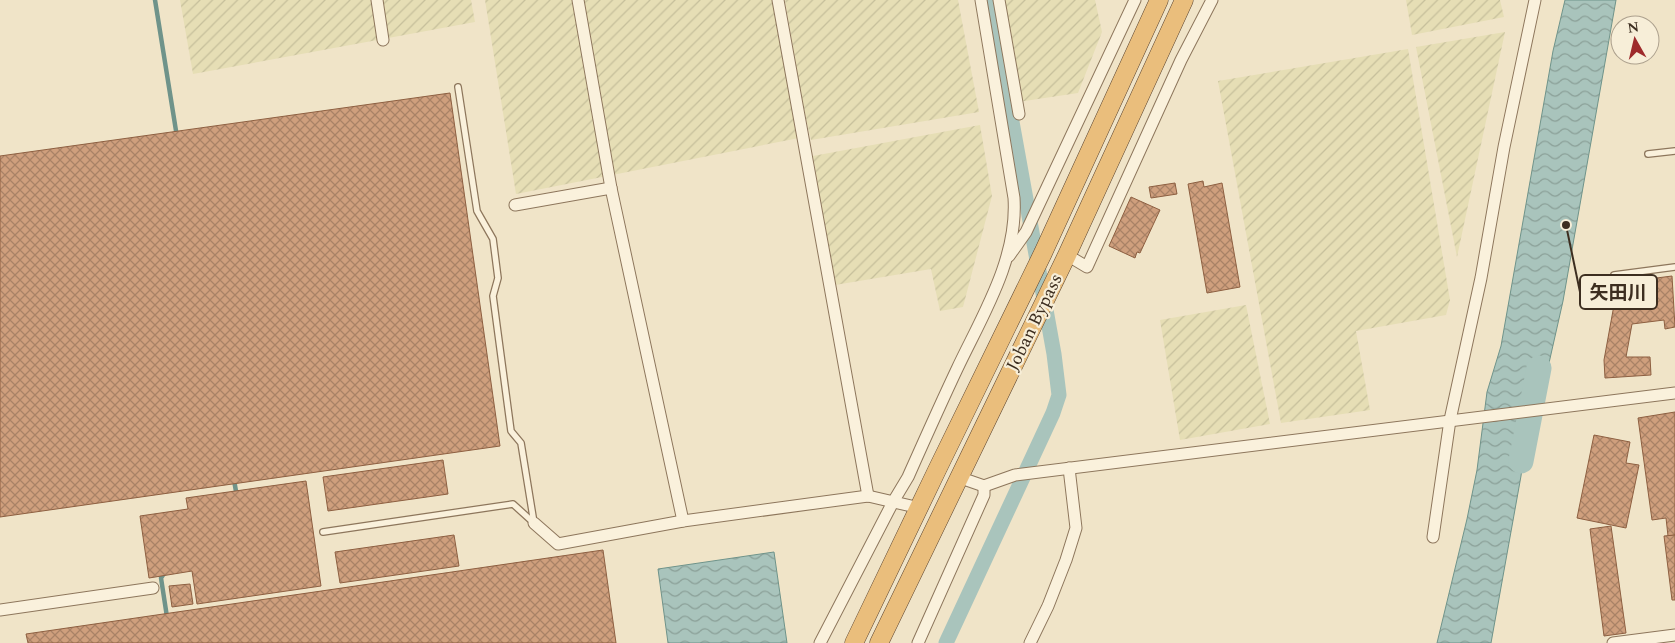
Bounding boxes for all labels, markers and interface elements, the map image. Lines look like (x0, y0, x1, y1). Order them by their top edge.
north arrow (1610, 15, 1660, 65)
text: N (1626, 16, 1640, 39)
street label: Joban Bypass (999, 269, 1070, 375)
callout: 矢田川 (1580, 275, 1657, 309)
text: 矢田川 (1589, 279, 1647, 308)

